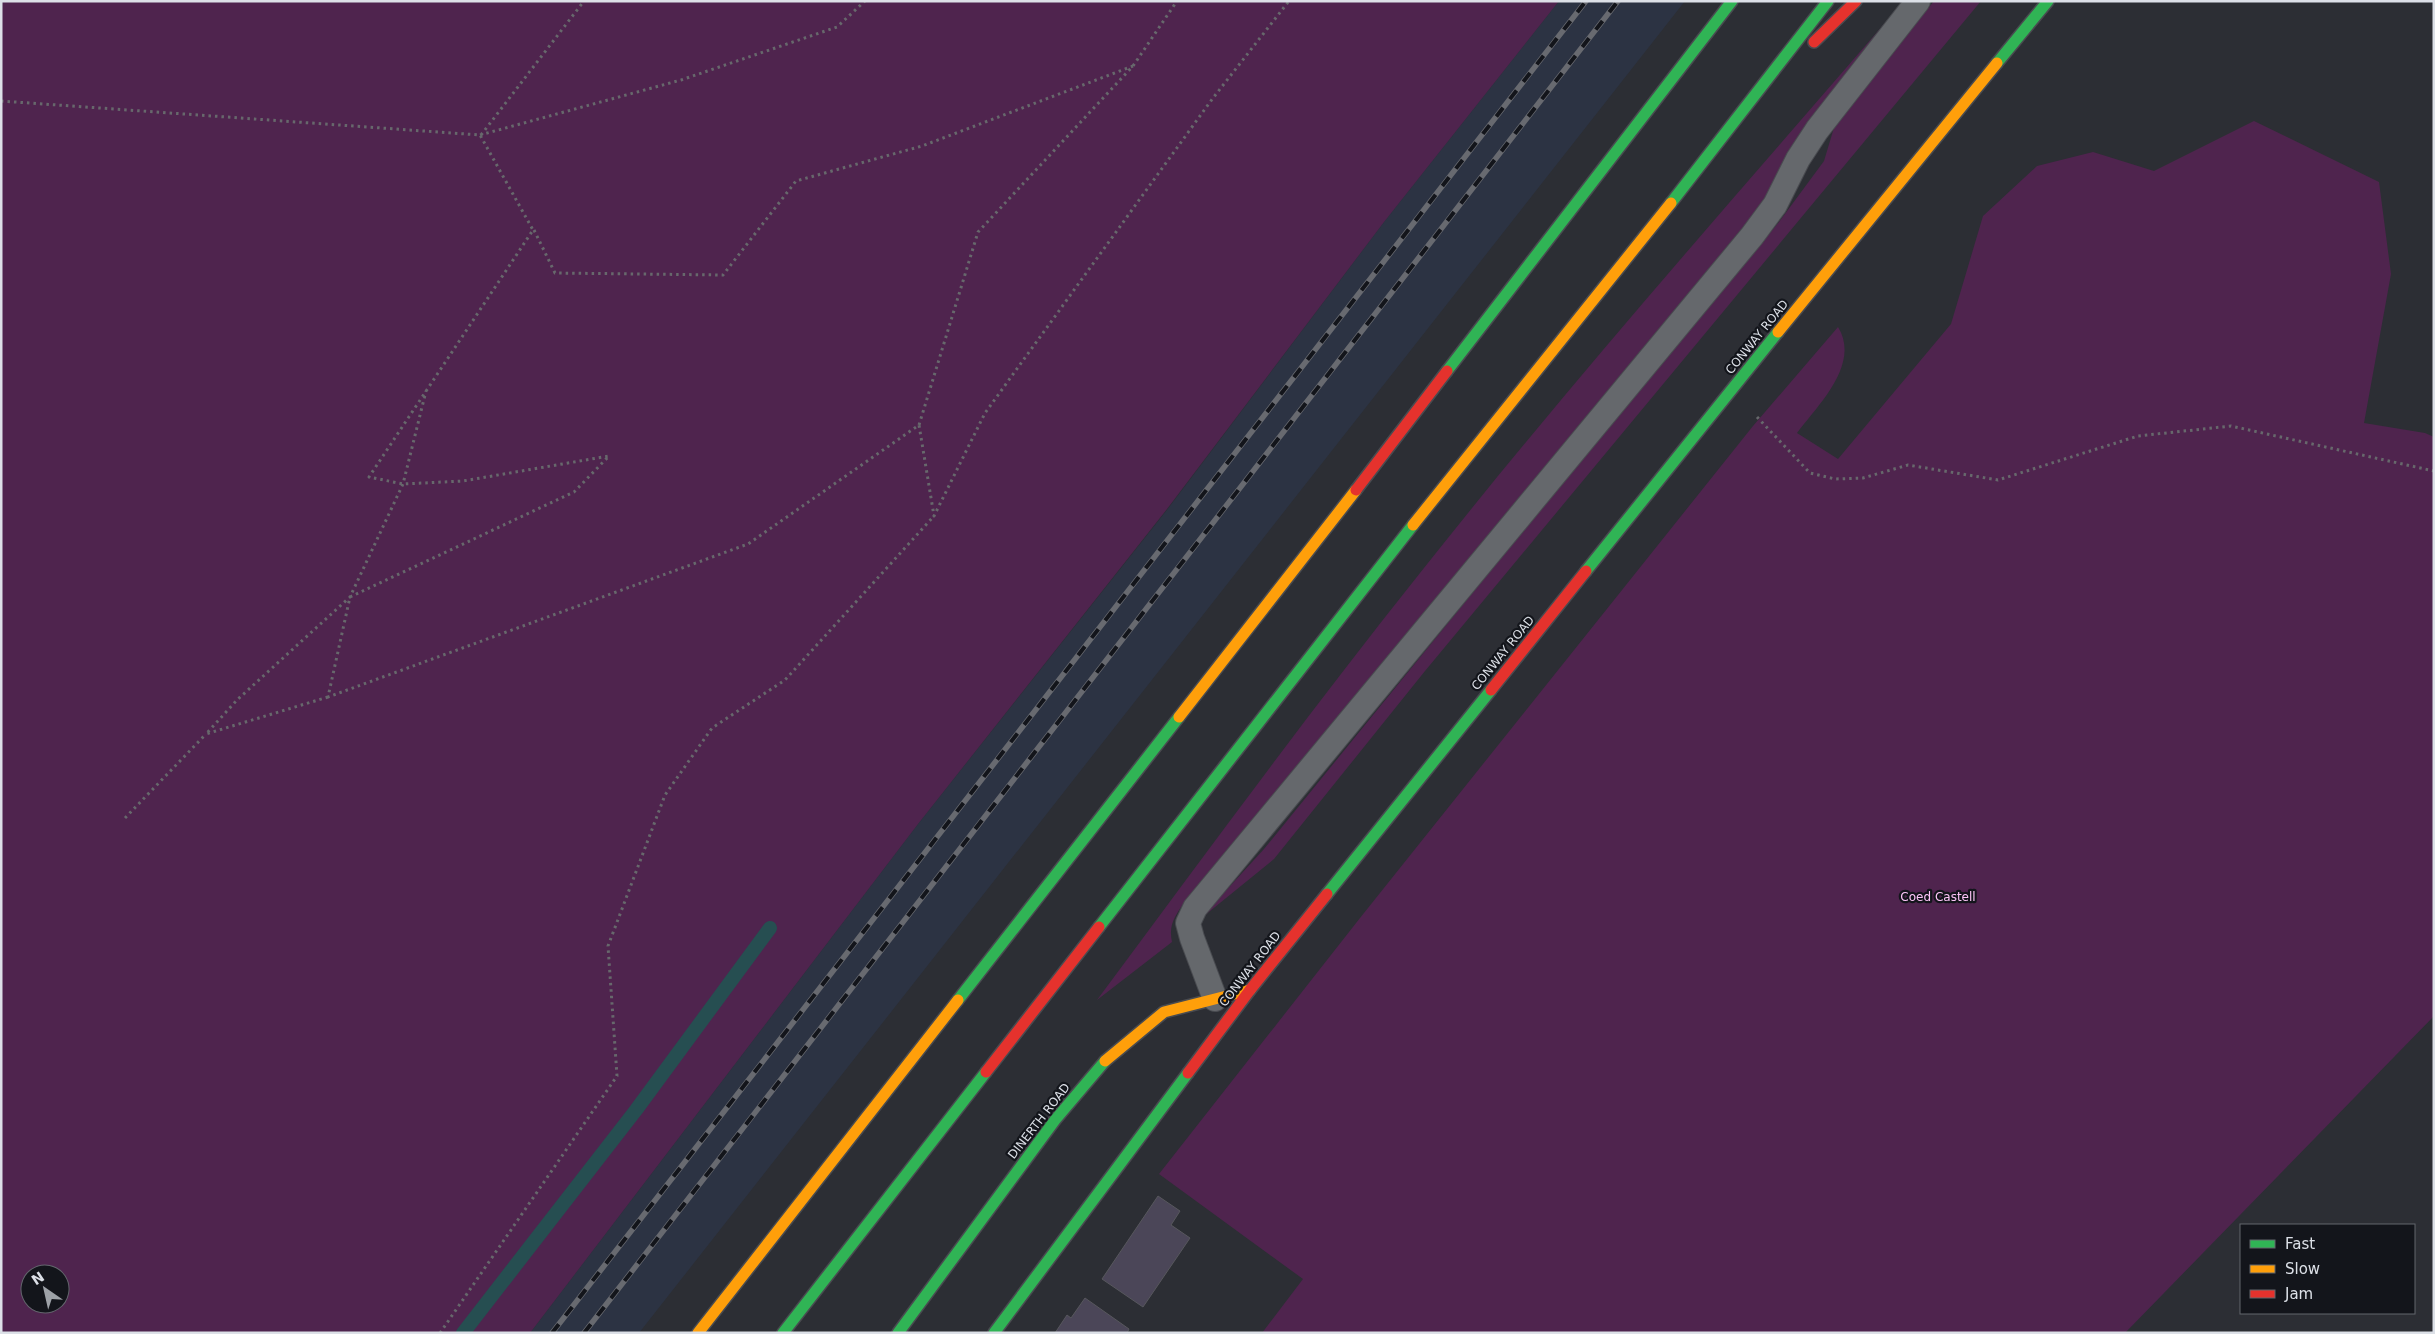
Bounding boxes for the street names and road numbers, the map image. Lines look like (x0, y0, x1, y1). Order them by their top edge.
street label: CONWAY ROAD (1723, 297, 1791, 377)
street label: CONWAY ROAD (1469, 613, 1537, 693)
street label: CONWAY ROAD (1216, 929, 1284, 1009)
street label: DINERTH ROAD (1005, 1080, 1073, 1162)

